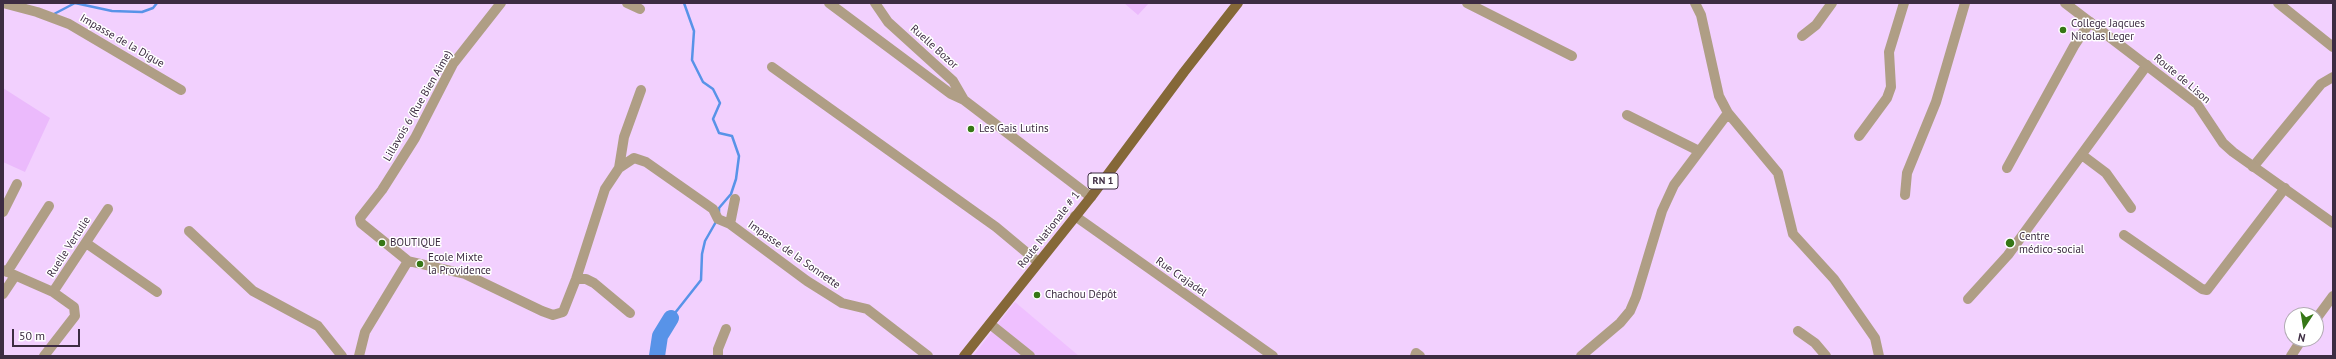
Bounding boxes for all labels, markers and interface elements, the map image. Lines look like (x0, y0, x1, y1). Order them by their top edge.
street label: Impasse de la Digue (78, 12, 166, 70)
place label: College Jaqcues Nicolas Leger (2071, 17, 2145, 43)
street label: Ruelle Bozor (908, 22, 960, 72)
marker: College Jaqcues Nicolas Leger (2058, 25, 2068, 35)
street label: Lillavois 6 (Rue Bien Aime) (381, 48, 455, 164)
street label: Route de Lison (2151, 52, 2213, 106)
place label: Les Gais Lutins (979, 122, 1049, 136)
marker: Les Gais Lutins (966, 124, 976, 134)
road number: RN 1 (1088, 173, 1118, 189)
street label: Route Nationale # 1 (1015, 189, 1083, 271)
street label: Ruelle Vertulie (45, 214, 93, 280)
street label: Impasse de la Sonnette (745, 218, 843, 292)
place label: Centre médico-social (2019, 230, 2084, 256)
place label: BOUTIQUE (390, 236, 441, 250)
marker: Centre médico-social (2004, 237, 2016, 249)
marker: BOUTIQUE (377, 238, 387, 248)
place label: Ecole Mixte la Providence (428, 251, 491, 277)
street label: Rue Crajadel (1153, 255, 1209, 299)
marker: Ecole Mixte la Providence (415, 259, 425, 269)
place label: Chachou Dépôt (1045, 288, 1117, 302)
marker: Chachou Dépôt (1032, 290, 1042, 300)
north arrow (2284, 307, 2324, 347)
scale bar (14, 321, 82, 347)
text: 50 m (19, 328, 45, 343)
text: N (2297, 330, 2307, 345)

